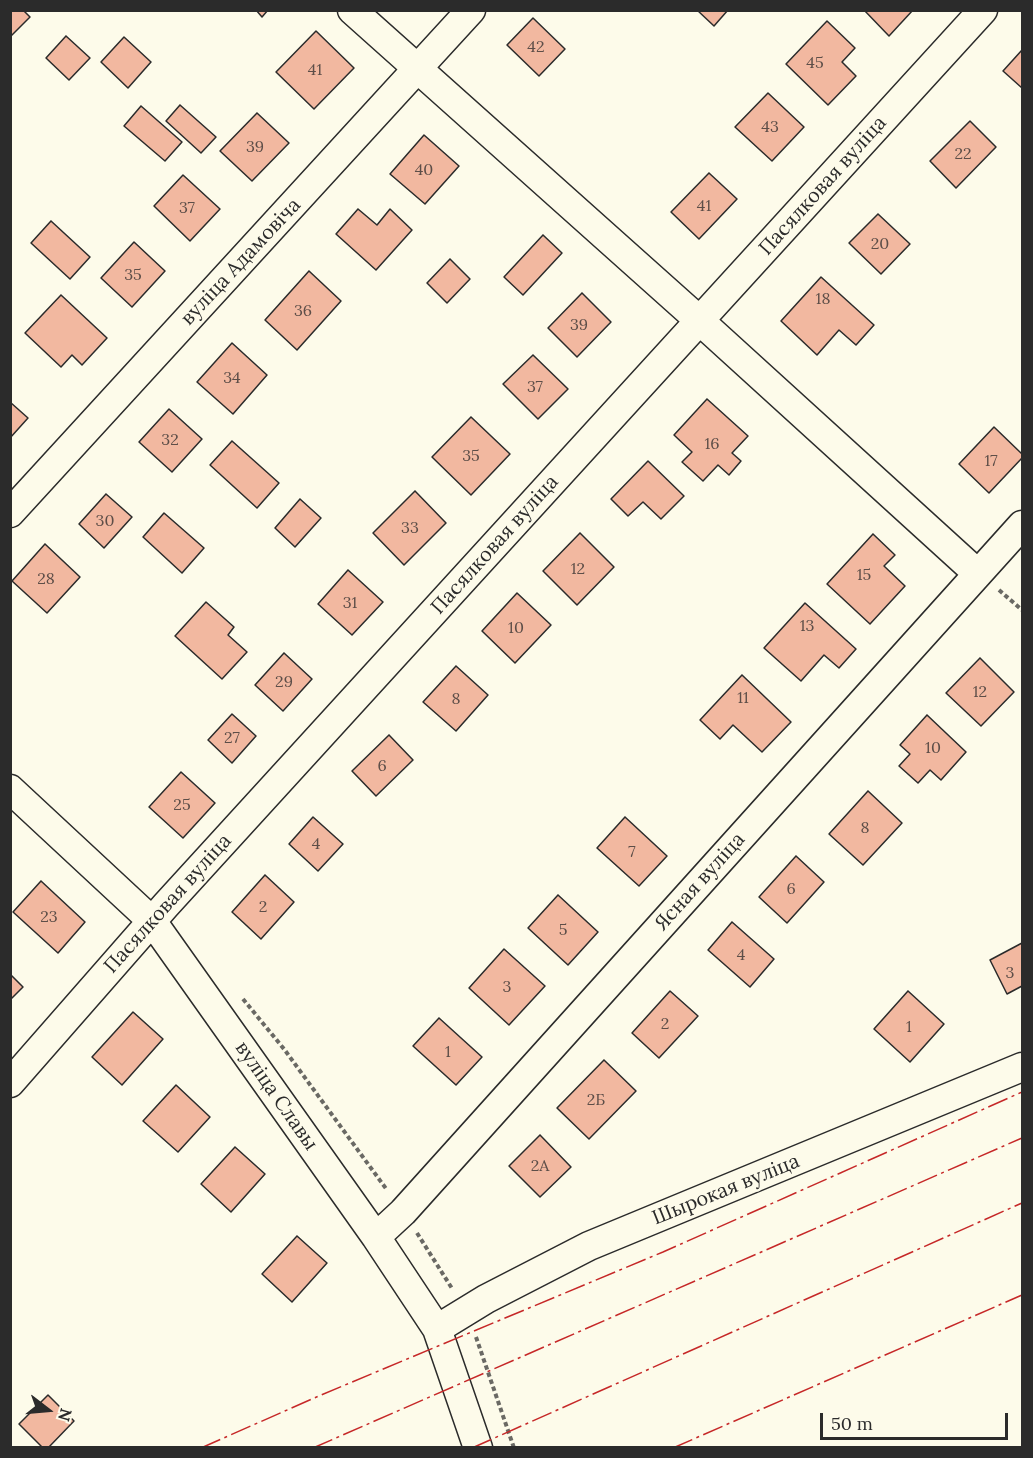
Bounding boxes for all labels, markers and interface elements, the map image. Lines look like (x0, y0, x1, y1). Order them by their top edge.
house number: 42 (527, 37, 545, 57)
house number: 45 (806, 53, 824, 73)
house number: 41 (308, 60, 322, 80)
street label: Пасялковая вуліца (754, 111, 892, 261)
house number: 43 (761, 117, 779, 137)
house number: 39 (246, 137, 264, 157)
house number: 22 (954, 144, 972, 164)
house number: 40 (415, 160, 433, 180)
street label: вуліца Адамовіча (176, 194, 306, 330)
house number: 41 (697, 196, 711, 216)
house number: 37 (179, 198, 195, 218)
house number: 20 (871, 234, 889, 254)
house number: 35 (124, 265, 142, 285)
house number: 18 (816, 289, 830, 309)
house number: 36 (294, 301, 312, 321)
house number: 39 (570, 315, 588, 335)
house number: 34 (223, 368, 241, 388)
house number: 37 (527, 377, 543, 397)
house number: 32 (161, 430, 179, 450)
house number: 16 (704, 434, 720, 454)
house number: 35 (462, 446, 480, 466)
house number: 17 (984, 451, 998, 471)
street label: Пасялковая вуліца (426, 470, 564, 620)
house number: 30 (96, 511, 114, 531)
house number: 33 (401, 518, 419, 538)
house number: 12 (571, 559, 585, 579)
house number: 15 (857, 565, 871, 585)
house number: 28 (37, 569, 55, 589)
house number: 31 (343, 593, 357, 613)
house number: 13 (800, 616, 814, 636)
house number: 10 (508, 618, 524, 638)
house number: 29 (275, 672, 293, 692)
house number: 12 (973, 682, 987, 702)
house number: 11 (737, 688, 749, 708)
house number: 8 (452, 689, 460, 709)
house number: 27 (224, 728, 240, 748)
house number: 10 (925, 738, 941, 758)
house number: 6 (377, 756, 387, 776)
house number: 25 (173, 795, 191, 815)
house number: 8 (861, 818, 869, 838)
street label: Ясная вуліца (650, 828, 750, 936)
street label: Пасялковая вуліца (99, 829, 237, 979)
house number: 4 (312, 834, 320, 854)
house number: 7 (628, 842, 636, 862)
house number: 6 (786, 879, 796, 899)
house number: 2 (259, 897, 267, 917)
house number: 23 (40, 907, 58, 927)
house number: 5 (559, 920, 567, 940)
house number: 4 (737, 945, 745, 965)
house number: 3 (1006, 963, 1014, 983)
house number: 3 (503, 977, 511, 997)
house number: 2 (661, 1014, 669, 1034)
house number: 1 (906, 1017, 912, 1037)
street label: вуліца Славы (230, 1037, 322, 1155)
house number: 1 (445, 1042, 451, 1062)
house number: 2Б (587, 1090, 605, 1110)
street label: Шырокая вуліца (649, 1150, 803, 1230)
house number: 2А (531, 1156, 549, 1176)
north arrow (18, 1380, 78, 1440)
scale bar (823, 1401, 1010, 1439)
text: N (54, 1406, 77, 1424)
text: 50 m (831, 1412, 873, 1435)

